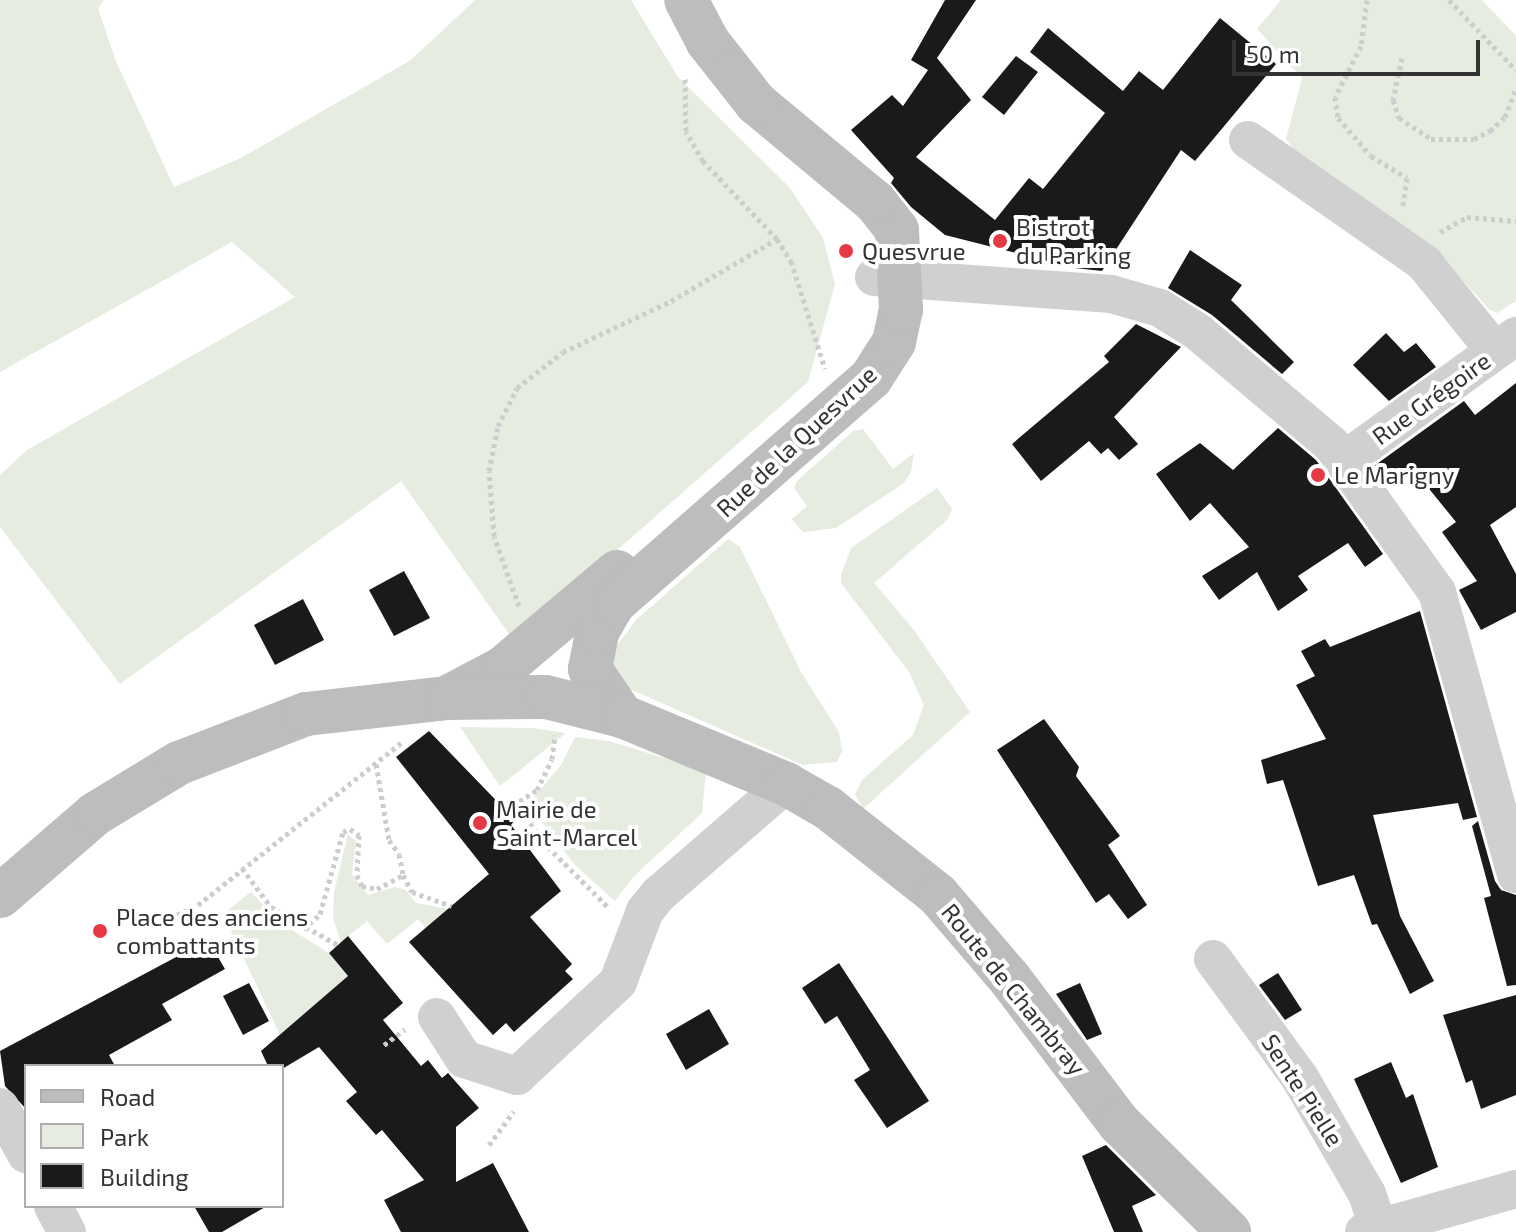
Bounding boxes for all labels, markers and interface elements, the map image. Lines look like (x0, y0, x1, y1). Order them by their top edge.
scale bar (1236, 24, 1484, 74)
text: 50 m (1246, 39, 1300, 68)
place label: Bistrot du Parking (1016, 213, 1131, 269)
marker: Bistrot du Parking (991, 232, 1009, 250)
place label: Quesvrue (862, 237, 966, 265)
marker: Quesvrue (837, 242, 855, 260)
street label: Rue Grégoire (1366, 345, 1496, 451)
street label: Rue de la Quesvrue (710, 360, 882, 522)
place label: Le Marigny (1334, 461, 1454, 489)
marker: Le Marigny (1309, 466, 1327, 484)
place label: Mairie de Saint-Marcel (496, 795, 637, 851)
marker: Mairie de Saint-Marcel (471, 814, 489, 832)
street label: Route de Chambray (936, 897, 1092, 1081)
place label: Place des anciens combattants (116, 903, 308, 959)
marker: Place des anciens combattants (91, 922, 109, 940)
street label: Sente Pielle (1256, 1029, 1350, 1151)
legend (24, 1064, 284, 1208)
text: Road (100, 1082, 155, 1111)
text: Park (100, 1122, 149, 1151)
text: Building (100, 1162, 189, 1191)

